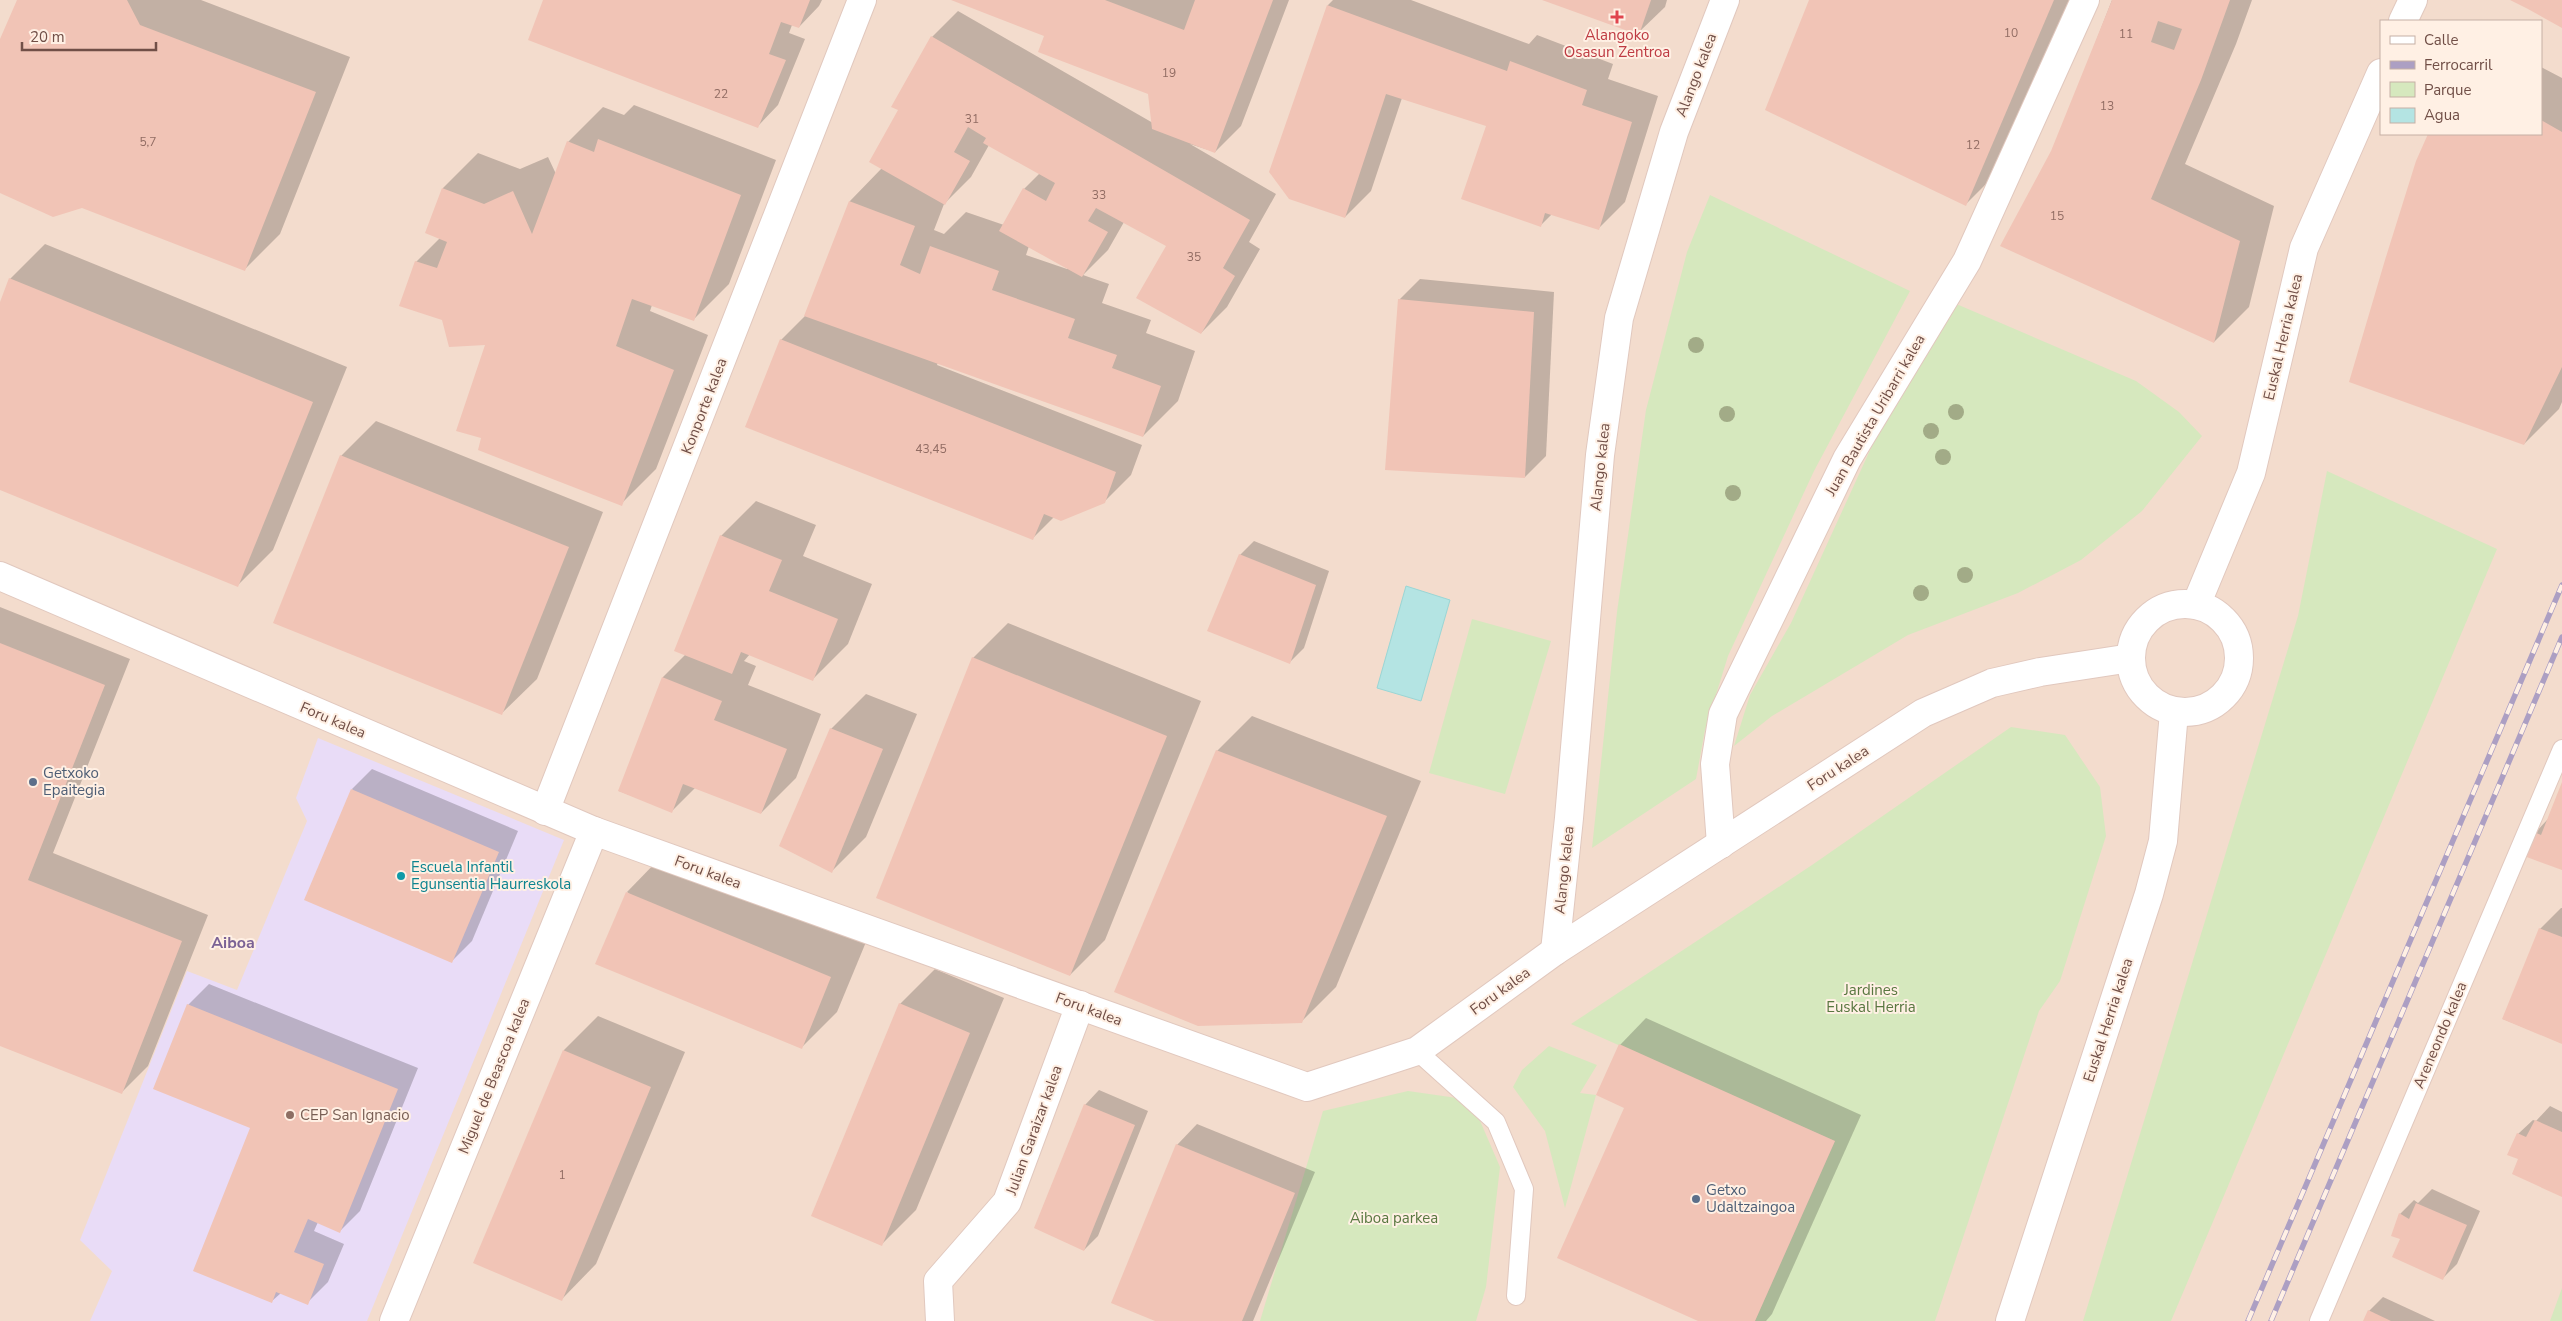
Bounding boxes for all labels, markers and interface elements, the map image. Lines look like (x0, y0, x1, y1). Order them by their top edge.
marker: Alangoko Osasun Zentroa (1610, 10, 1624, 24)
scale bar (22, 20, 156, 52)
legend (2380, 20, 2542, 135)
place label: Alangoko Osasun Zentroa (1564, 25, 1670, 62)
house number: 10 (2004, 25, 2018, 41)
house number: 11 (2119, 26, 2133, 42)
text: 20 m (30, 27, 65, 47)
street label: Alango kalea (1671, 30, 1721, 120)
text: Calle (2424, 30, 2459, 50)
text: Ferrocarril (2424, 55, 2493, 75)
house number: 19 (1162, 65, 1176, 81)
text: Parque (2424, 80, 2472, 100)
house number: 22 (714, 86, 728, 102)
house number: 13 (2100, 98, 2114, 114)
text: Agua (2424, 105, 2460, 125)
house number: 31 (965, 111, 979, 127)
house number: 5,7 (139, 134, 157, 150)
house number: 12 (1966, 137, 1980, 153)
house number: 33 (1092, 187, 1106, 203)
house number: 15 (2050, 208, 2064, 224)
house number: 35 (1187, 249, 1201, 265)
street label: Euskal Herria kalea (2259, 272, 2307, 402)
street label: Juan Bautista Uribarri kalea (1820, 331, 1929, 500)
street label: Konporte kalea (676, 355, 732, 457)
street label: Alango kalea (1585, 422, 1615, 512)
house number: 43,45 (915, 441, 947, 457)
street label: Foru kalea (297, 697, 369, 743)
street label: Foru kalea (1803, 741, 1873, 795)
place label: Getxoko Epaitegia (43, 763, 105, 800)
marker: Getxoko Epaitegia (27, 776, 39, 788)
street label: Alango kalea (1549, 825, 1579, 915)
street label: Foru kalea (672, 851, 744, 893)
place label: Escuela Infantil Egunsentia Haurreskola (411, 857, 571, 894)
marker: Escuela Infantil Egunsentia Haurreskola (395, 870, 407, 882)
district label: Aiboa (211, 932, 255, 954)
street label: Euskal Herria kalea (2079, 955, 2137, 1085)
street label: Foru kalea (1466, 962, 1534, 1020)
street label: Areneondo kalea (2408, 979, 2472, 1091)
park label: Jardines Euskal Herria (1826, 980, 1916, 1017)
street label: Foru kalea (1053, 988, 1125, 1030)
street label: Miguel de Beascoa kalea (454, 995, 534, 1157)
street label: Julian Garaizar kalea (1001, 1062, 1067, 1199)
place label: CEP San Ignacio (300, 1105, 410, 1125)
marker: CEP San Ignacio (284, 1109, 296, 1121)
house number: 1 (558, 1167, 566, 1183)
place label: Getxo Udaltzaingoa (1706, 1180, 1795, 1217)
marker: Getxo Udaltzaingoa (1690, 1193, 1702, 1205)
park label: Aiboa parkea (1350, 1208, 1438, 1228)

